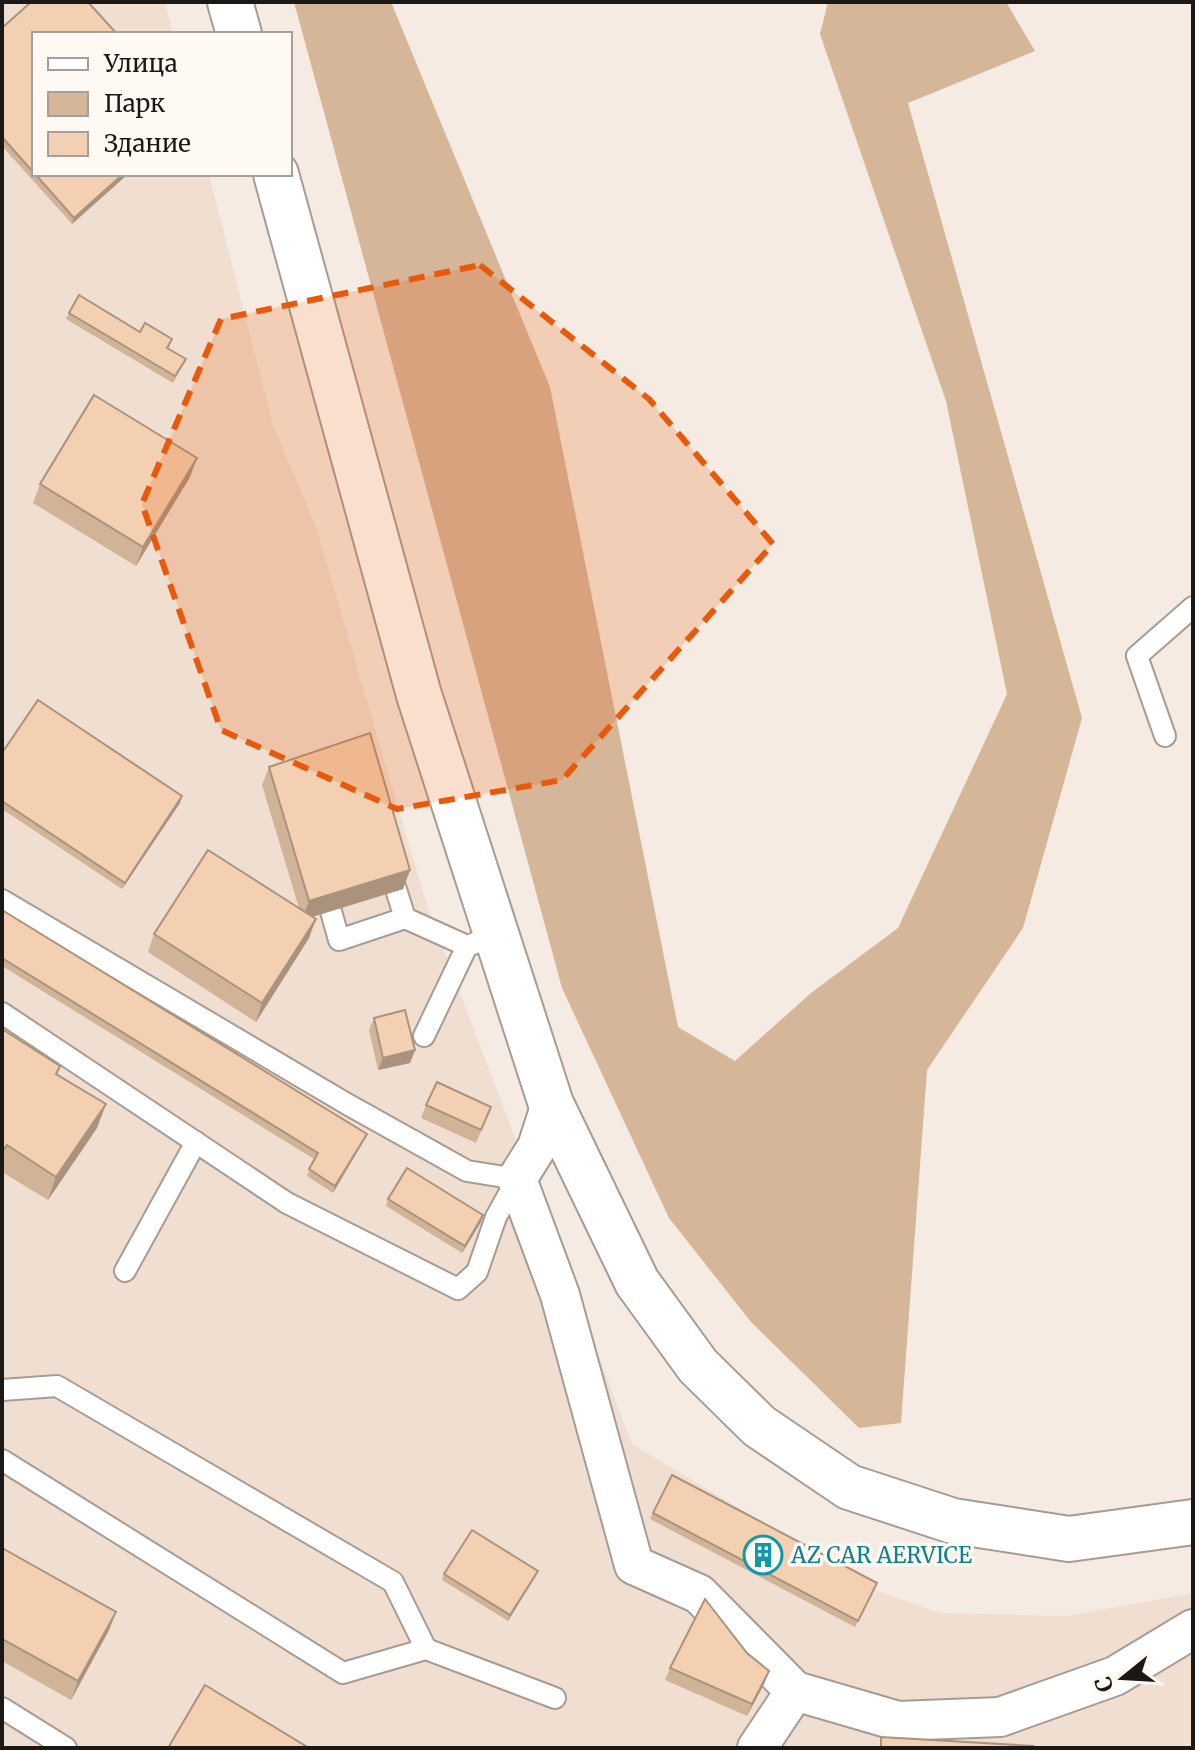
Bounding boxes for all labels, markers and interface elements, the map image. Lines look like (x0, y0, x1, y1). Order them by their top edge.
legend (32, 32, 292, 176)
text: Улица (103, 48, 178, 79)
text: Парк (104, 88, 165, 119)
text: Здание (104, 128, 191, 159)
building icon: AZ CAR AERVICE (742, 1534, 784, 1576)
place label: AZ CAR AERVICE (790, 1541, 972, 1569)
north arrow (1083, 1638, 1163, 1718)
text: С (1088, 1673, 1120, 1695)

